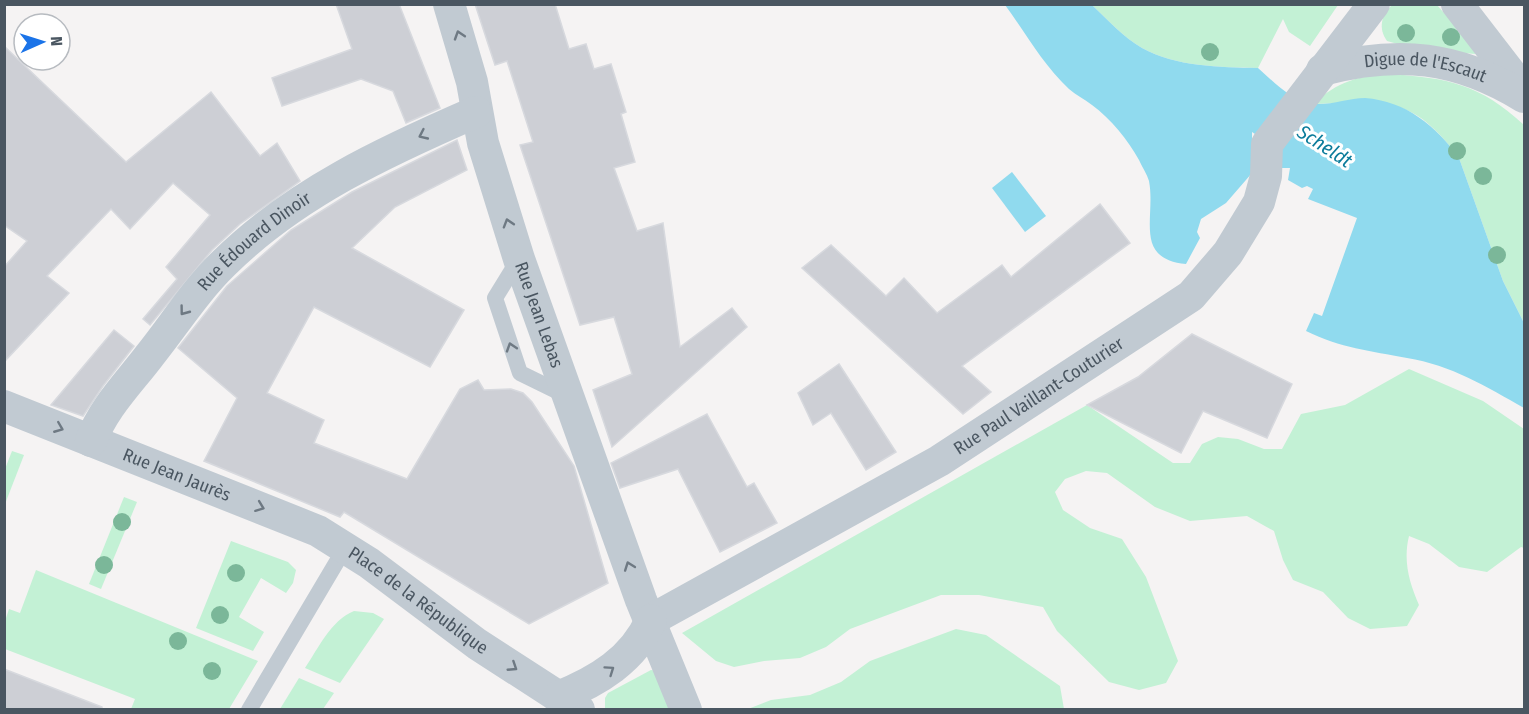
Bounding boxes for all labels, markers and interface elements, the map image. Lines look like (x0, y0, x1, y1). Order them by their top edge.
north arrow (12, 12, 72, 72)
one-way arrow (454, 30, 466, 41)
text: N (47, 36, 66, 47)
street label: Digue de l'Escaut (1363, 48, 1490, 87)
water label: Scheldt (1292, 119, 1357, 173)
one-way arrow (418, 128, 429, 140)
street label: Rue Édouard Dinoir (193, 187, 315, 295)
one-way arrow (503, 218, 515, 229)
street label: Rue Jean Lebas (510, 259, 568, 371)
one-way arrow (180, 304, 191, 315)
street label: Rue Paul Vaillant-Couturier (949, 332, 1128, 459)
one-way arrow (506, 342, 519, 353)
one-way arrow (53, 421, 64, 433)
street label: Rue Jean Jaurès (120, 443, 234, 506)
one-way arrow (253, 500, 264, 512)
street label: Place de la République (344, 542, 492, 659)
one-way arrow (623, 561, 636, 571)
one-way arrow (506, 660, 517, 671)
one-way arrow (603, 666, 614, 677)

